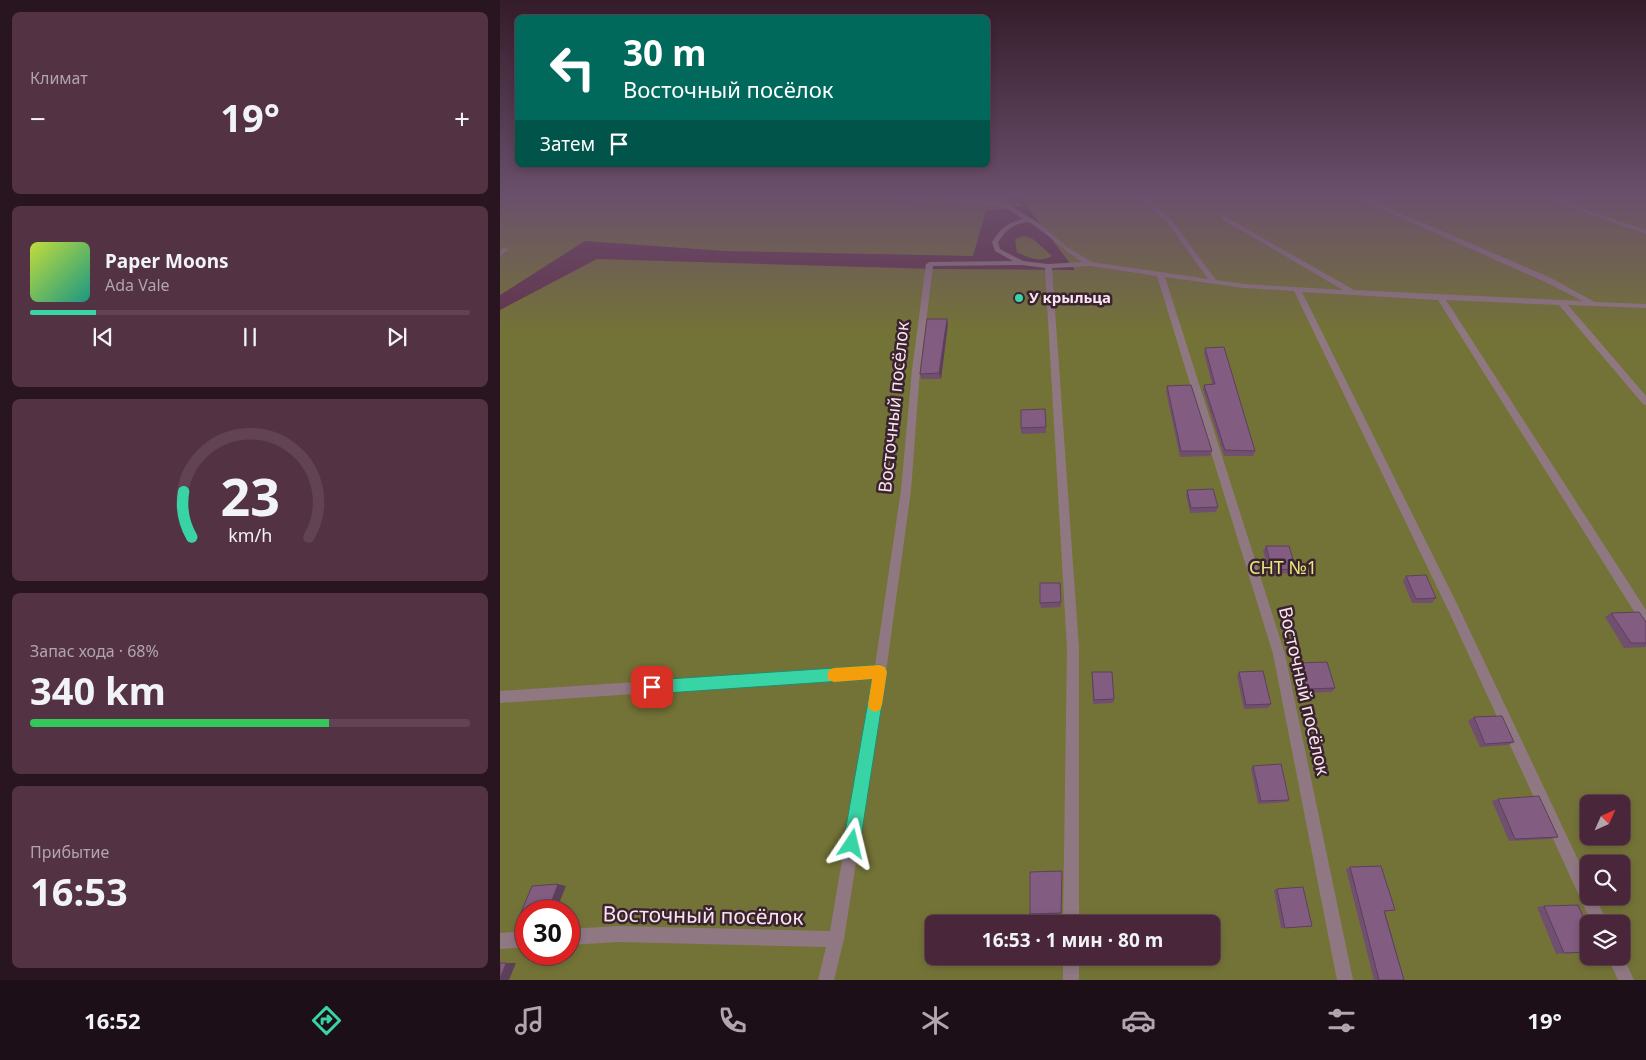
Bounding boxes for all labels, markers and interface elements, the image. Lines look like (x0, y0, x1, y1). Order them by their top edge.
text: 30 m (623, 29, 706, 76)
icon: left (540, 35, 605, 100)
text: Климат (30, 67, 88, 89)
text: Восточный посёлок (623, 74, 833, 104)
text: 19° (220, 91, 280, 143)
text: − (30, 99, 46, 137)
text: + (454, 99, 470, 137)
icon: arrive (605, 130, 633, 158)
text: Затем (540, 131, 595, 157)
text: Paper Moons (105, 248, 229, 274)
text: Ada Vale (105, 274, 170, 296)
place label: У крыльца (1029, 287, 1111, 307)
marker: У крыльца (1013, 292, 1025, 304)
street label: Восточный посёлок (872, 320, 914, 494)
icon: previous (89, 323, 117, 351)
icon: pause (236, 323, 264, 351)
icon: next (383, 323, 411, 351)
text: 23 (220, 460, 280, 531)
text: km/h (228, 523, 272, 547)
park label: СНТ №1 (1249, 555, 1317, 579)
street label: Восточный посёлок (1274, 604, 1336, 778)
text: Запас хода · 68% (30, 640, 159, 662)
text: 340 km (30, 664, 166, 716)
pin (631, 666, 673, 708)
icon: arrive (638, 673, 666, 701)
north arrow (1580, 795, 1630, 845)
map controls (1580, 795, 1630, 965)
position arrow (825, 817, 877, 869)
text: Прибытие (30, 841, 109, 863)
button: search (1580, 855, 1630, 905)
text: 16:53 (30, 865, 128, 917)
street label: Восточный посёлок (602, 899, 804, 931)
speed limit sign: 30 (515, 900, 580, 965)
button: layers (1580, 915, 1630, 965)
text: 16:53 · 1 мин · 80 m (982, 927, 1163, 953)
icon: directions (309, 1003, 344, 1038)
icon: music (512, 1003, 547, 1038)
icon: phone (715, 1003, 750, 1038)
icon: climate (918, 1003, 953, 1038)
icon: car (1121, 1003, 1156, 1038)
icon: filters (1324, 1003, 1359, 1038)
text: 16:52 (84, 1005, 141, 1035)
text: 19° (1527, 1005, 1562, 1035)

